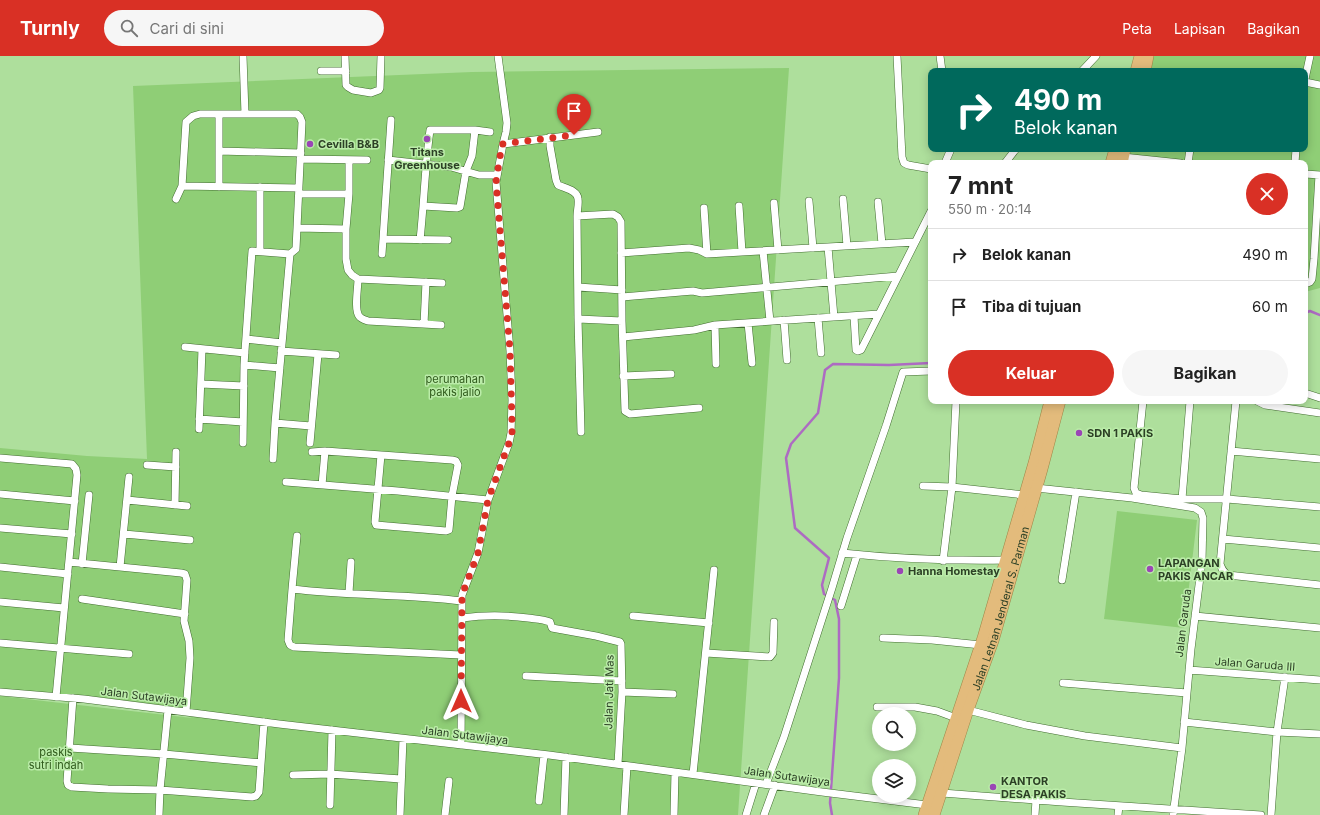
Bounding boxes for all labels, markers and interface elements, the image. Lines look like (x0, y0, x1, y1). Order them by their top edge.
search box (104, 10, 384, 46)
text: Turnly (20, 17, 80, 40)
icon: search (118, 17, 140, 39)
text: Cari di sini (150, 19, 224, 38)
text: Peta (1122, 20, 1152, 37)
text: Lapisan (1174, 20, 1225, 37)
text: Bagikan (1247, 20, 1300, 37)
text: 490 m (1014, 83, 1102, 117)
icon: right (948, 84, 1000, 136)
pin (557, 94, 591, 135)
icon: arrive (563, 100, 585, 122)
text: Belok kanan (1014, 117, 1118, 138)
marker: Titans Greenhouse (422, 134, 432, 144)
place label: Cevilla B&B (318, 137, 379, 151)
marker: Cevilla B&B (305, 139, 315, 149)
place label: Titans Greenhouse (394, 145, 460, 172)
text: 7 mnt (948, 171, 1013, 200)
button: close (1246, 173, 1288, 215)
text: 550 m · 20:14 (948, 201, 1032, 217)
icon: right (948, 244, 970, 266)
text: Belok kanan (982, 245, 1071, 264)
text: 490 m (1242, 245, 1288, 264)
icon: arrive (948, 296, 970, 318)
text: Tiba di tujuan (982, 297, 1081, 316)
text: 60 m (1252, 297, 1288, 316)
button: Keluar (948, 350, 1114, 396)
button: Bagikan (1122, 350, 1288, 396)
park label: perumahan pakis jalio (426, 372, 484, 399)
place label: SDN 1 PAKIS (1087, 426, 1153, 440)
marker: SDN 1 PAKIS (1074, 428, 1084, 438)
street label: Jalan Letnan Jenderal S. Parman (969, 525, 1032, 693)
place label: LAPANGAN PAKIS ANCAR (1158, 556, 1233, 583)
place label: Hanna Homestay (908, 564, 1000, 578)
marker: LAPANGAN PAKIS ANCAR (1145, 564, 1155, 574)
marker: Hanna Homestay (895, 566, 905, 576)
street label: Jalan Garuda (1172, 588, 1194, 658)
street label: Jalan Jati Mas (601, 654, 617, 729)
street label: Jalan Garuda III (1214, 654, 1296, 674)
position arrow (440, 680, 482, 722)
street label: Jalan Sutawijaya (100, 684, 188, 708)
map controls (872, 707, 916, 803)
button: search (872, 707, 916, 751)
street label: Jalan Sutawijaya (421, 723, 509, 747)
park label: paskis sutri indah (29, 745, 83, 772)
button: layers (872, 759, 916, 803)
street label: Jalan Sutawijaya (743, 763, 831, 789)
place label: KANTOR DESA PAKIS (1001, 774, 1066, 801)
marker: KANTOR DESA PAKIS (988, 782, 998, 792)

